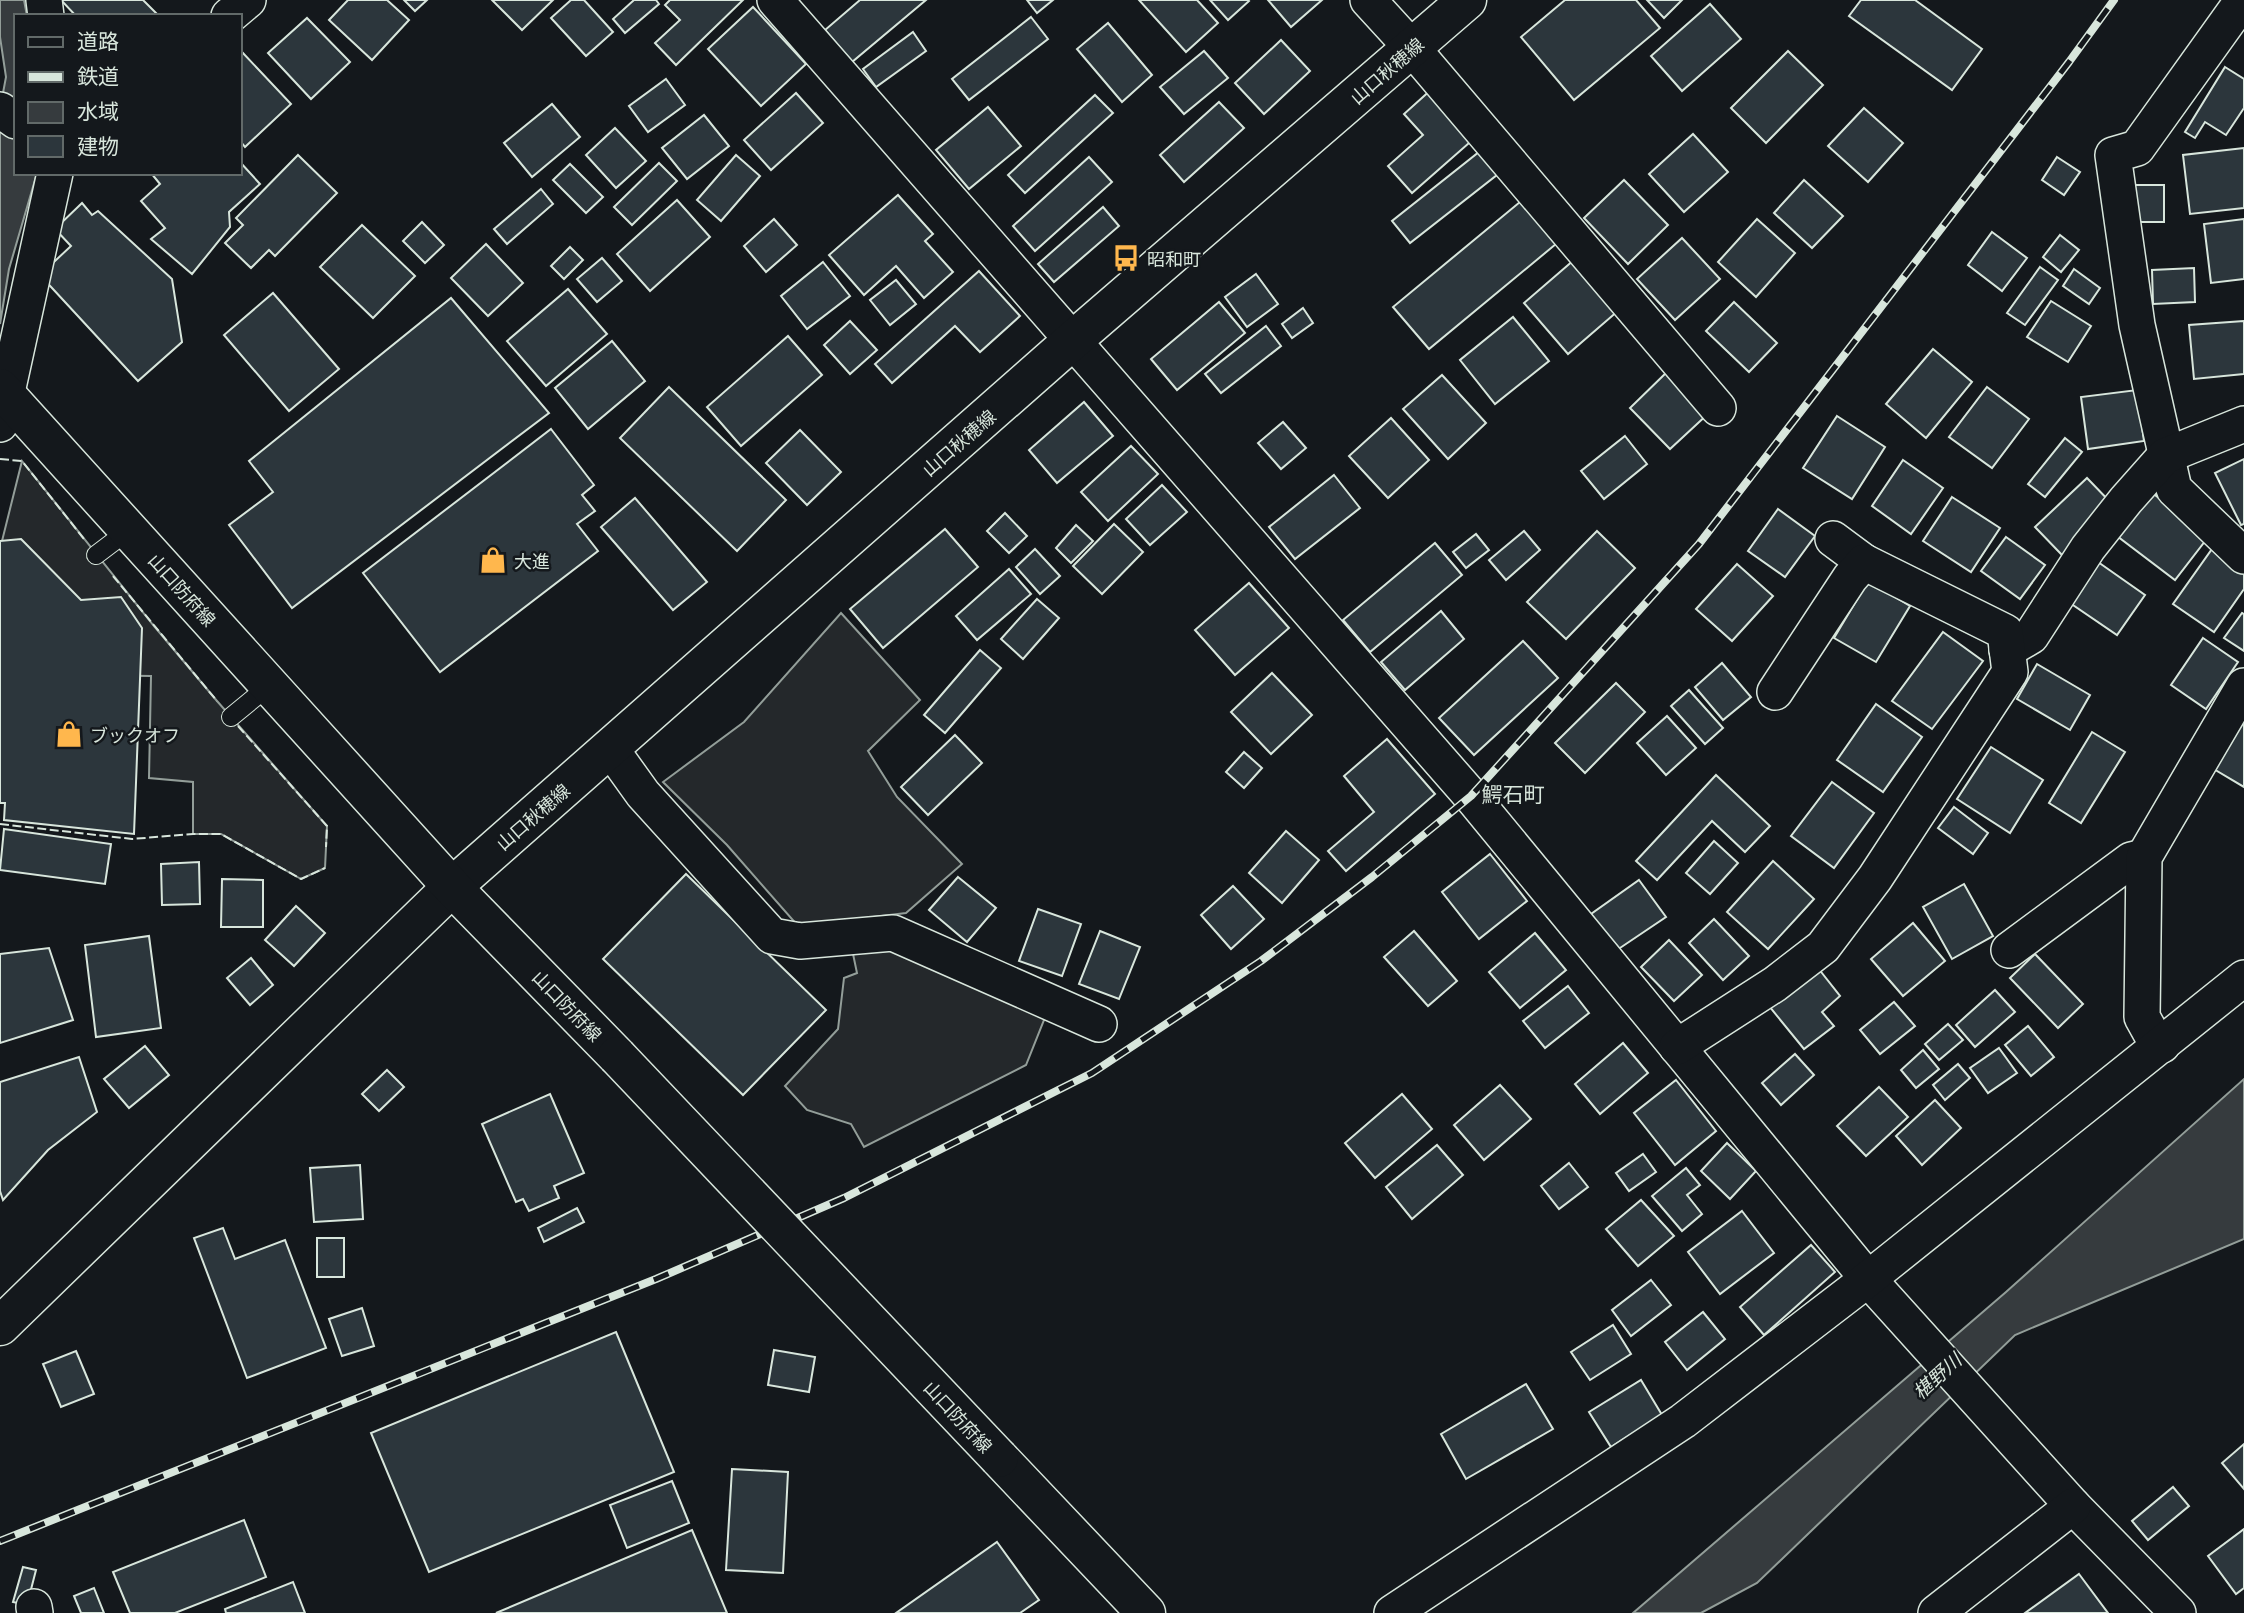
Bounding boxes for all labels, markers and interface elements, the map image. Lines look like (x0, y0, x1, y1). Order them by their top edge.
legend (14, 14, 242, 175)
text: 道路 (77, 25, 119, 55)
street label: 山口秋穂線 (1344, 31, 1428, 109)
text: 鉄道 (77, 60, 119, 90)
text: 水域 (77, 95, 119, 125)
text: 建物 (77, 130, 119, 160)
bus stop icon: 昭和町 (1111, 243, 1141, 273)
place label: 昭和町 (1147, 245, 1201, 271)
street label: 山口秋穂線 (916, 403, 1000, 481)
shop icon: 大進 (478, 545, 508, 575)
street label: 山口防府線 (143, 547, 223, 631)
place label: 大進 (514, 547, 550, 573)
shop icon: ブックオフ (54, 719, 84, 749)
place label: ブックオフ (90, 721, 180, 747)
street label: 山口秋穂線 (490, 777, 574, 855)
district label: 鰐石町 (1482, 778, 1545, 808)
street label: 山口防府線 (527, 964, 609, 1046)
water label: 椹野川 (1906, 1345, 1968, 1404)
street label: 山口防府線 (919, 1374, 999, 1458)

